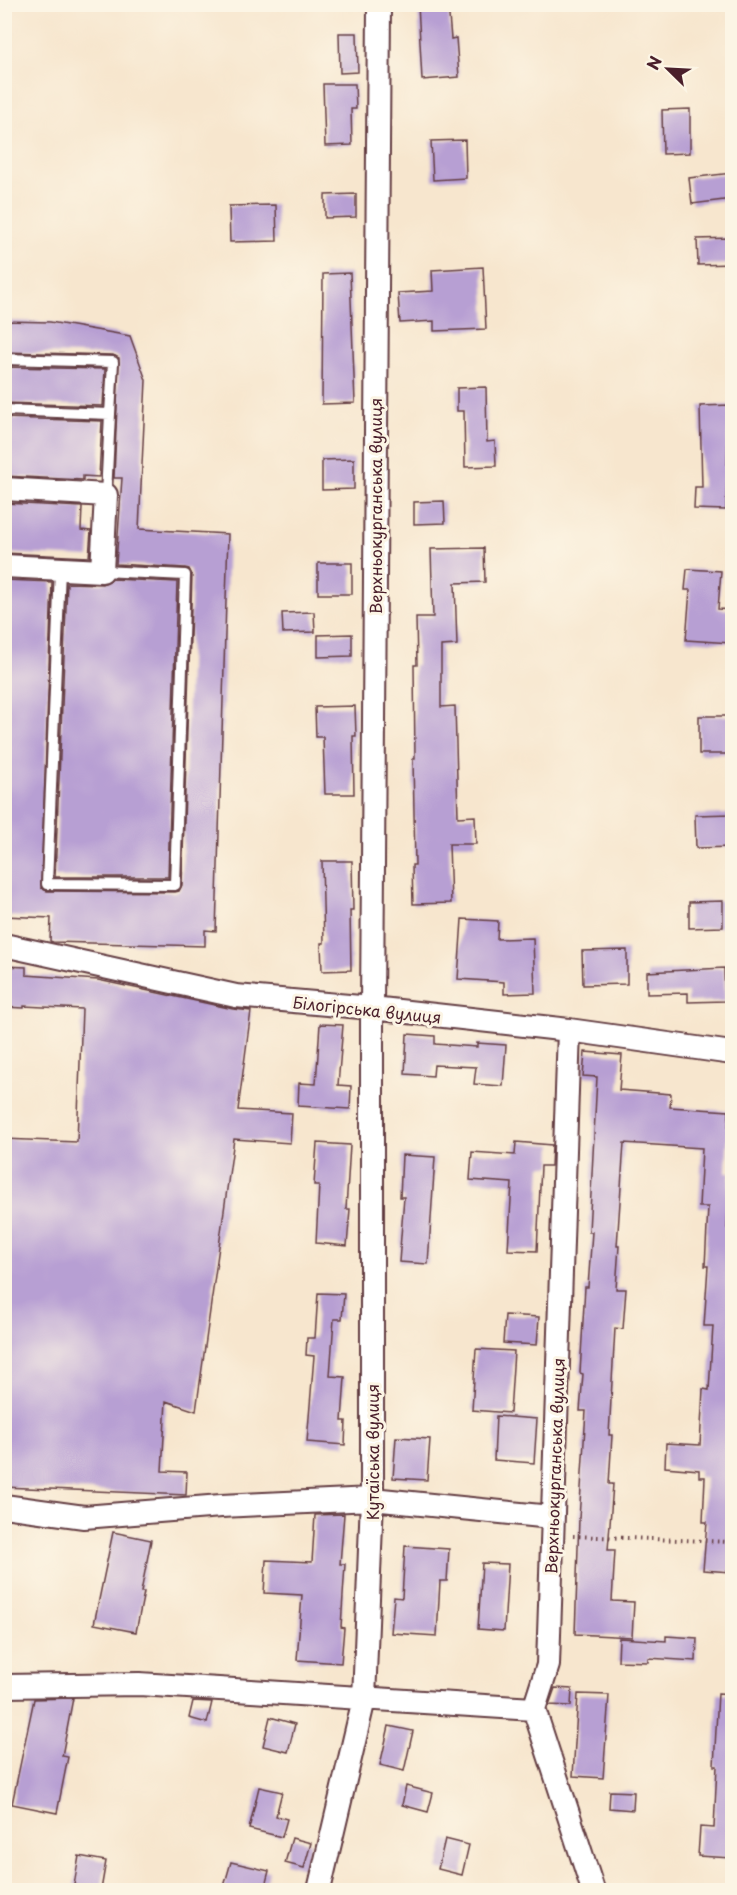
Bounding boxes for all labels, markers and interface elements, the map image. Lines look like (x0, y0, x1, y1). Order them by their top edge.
north arrow (638, 39, 698, 99)
text: N (640, 52, 667, 73)
street label: Верхньокурганська вулиця (363, 398, 387, 614)
street label: Білогірська вулиця (291, 989, 443, 1029)
street label: Верхньокурганська вулиця (538, 1357, 570, 1575)
street label: Кутаїська вулиця (360, 1384, 384, 1520)

